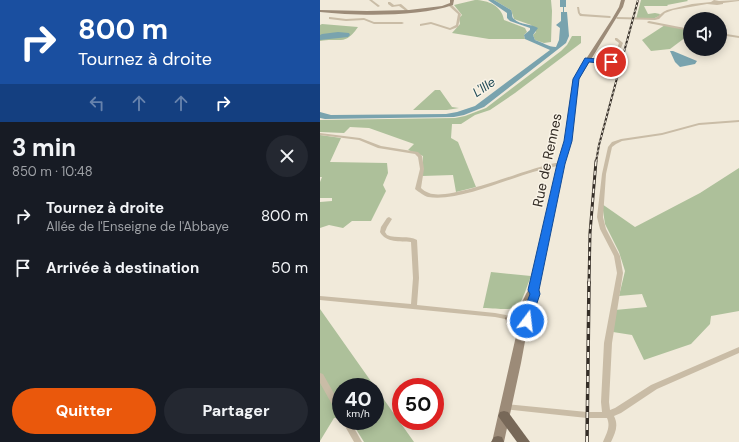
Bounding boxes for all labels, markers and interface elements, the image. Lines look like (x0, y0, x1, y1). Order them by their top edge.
text: 800 m (78, 11, 168, 48)
map controls (683, 12, 727, 56)
button: sound (683, 12, 727, 56)
icon: right (12, 16, 64, 68)
pin (594, 45, 628, 79)
text: Tournez à droite (78, 47, 212, 71)
icon: arrive (600, 51, 622, 73)
water label: L'Ille (469, 73, 499, 101)
icon: left (86, 92, 108, 114)
icon: ahead (128, 92, 150, 114)
icon: ahead (170, 92, 192, 114)
icon: right (212, 92, 234, 114)
street label: Rue de Rennes (528, 111, 566, 209)
text: 3 min (12, 132, 76, 163)
button: close (266, 135, 308, 177)
text: 850 m · 10:48 (12, 163, 93, 180)
text: Tournez à droite (46, 198, 164, 218)
icon: right (12, 205, 34, 227)
text: 800 m (261, 206, 308, 226)
text: Allée de l'Enseigne de l'Abbaye (46, 218, 229, 235)
icon: arrive (12, 257, 34, 279)
text: Arrivée à destination (46, 258, 199, 278)
text: 50 m (271, 258, 308, 278)
position arrow (506, 300, 548, 342)
speed limit sign: 50 (392, 378, 444, 430)
text: 40 (344, 386, 372, 412)
button: Quitter (12, 388, 156, 434)
button: Partager (164, 388, 308, 434)
text: km/h (346, 407, 370, 420)

